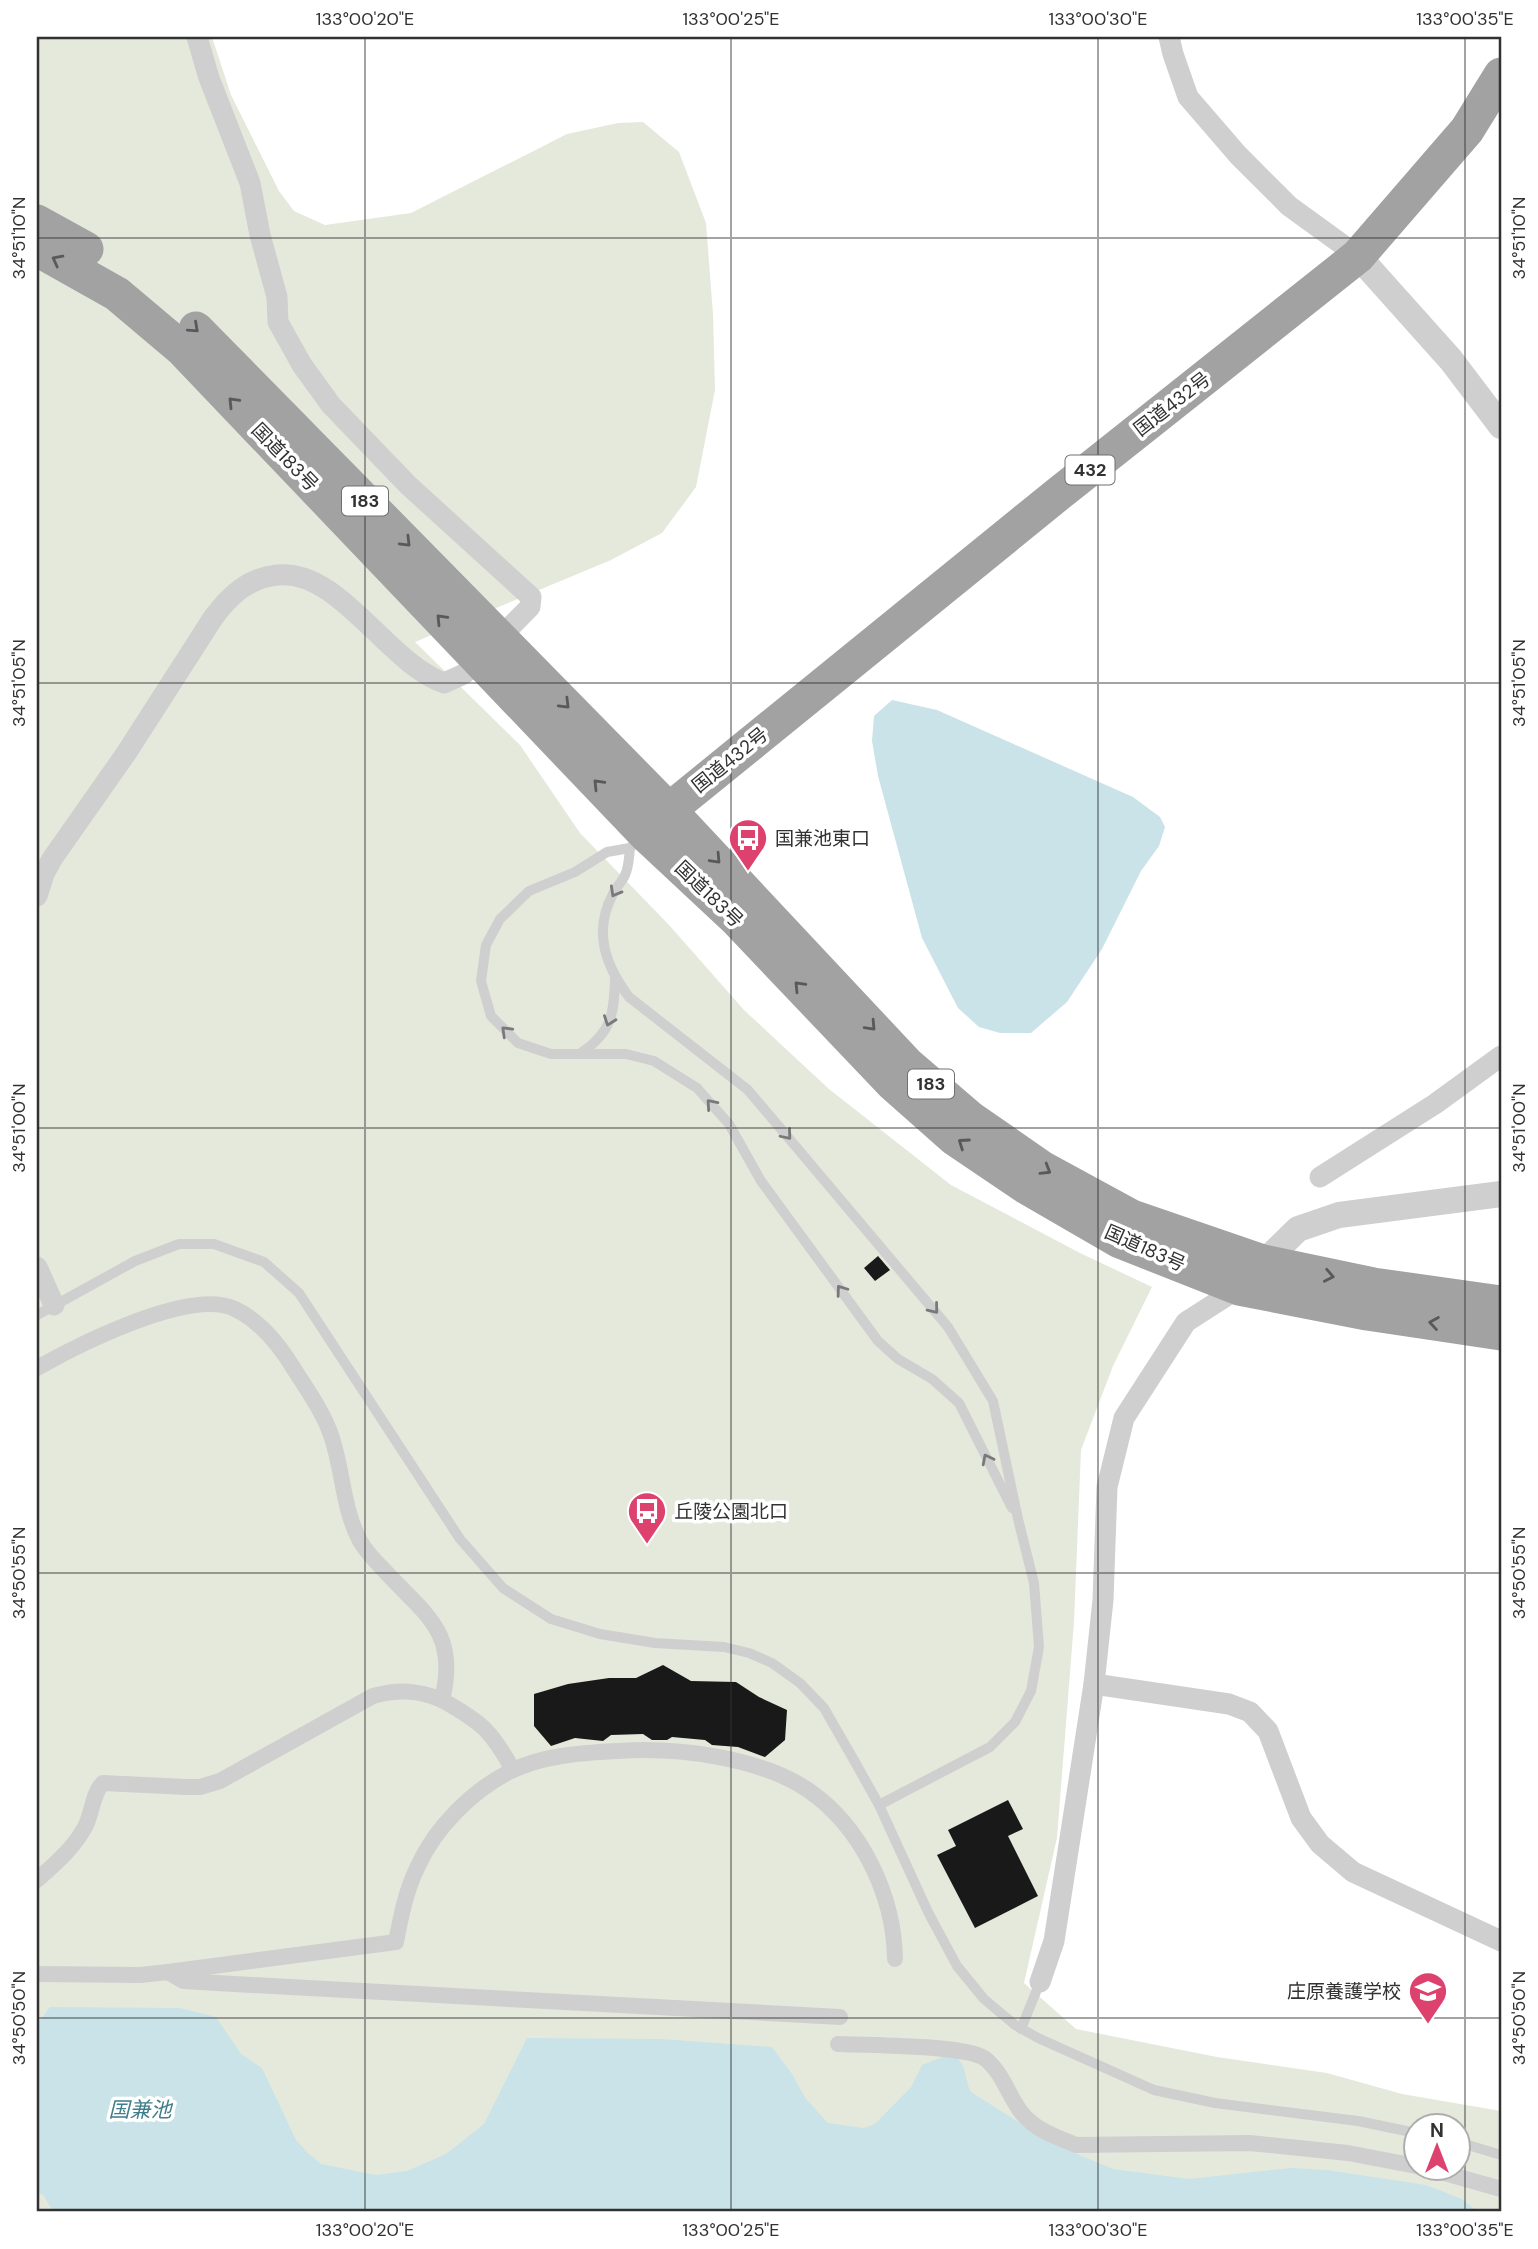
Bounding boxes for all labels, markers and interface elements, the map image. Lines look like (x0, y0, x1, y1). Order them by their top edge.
text: 133°00'20"E (316, 7, 414, 31)
text: 133°00'25"E (682, 7, 780, 31)
text: 133°00'30"E (1049, 7, 1147, 31)
text: 133°00'35"E (1416, 7, 1514, 31)
text: 34°51'10"N (7, 197, 31, 279)
text: 34°51'10"N (1507, 197, 1531, 279)
one-way arrow (52, 254, 64, 268)
one-way arrow (186, 320, 199, 332)
street label: 国道432号 (1129, 366, 1215, 442)
one-way arrow (228, 397, 241, 410)
street label: 国道183号 (246, 417, 324, 497)
road number: 432 (1066, 456, 1114, 484)
road number: 183 (342, 486, 388, 516)
one-way arrow (397, 534, 410, 547)
one-way arrow (436, 615, 449, 628)
text: 34°51'05"N (7, 639, 31, 727)
text: 34°51'05"N (1507, 639, 1531, 727)
one-way arrow (557, 696, 570, 709)
street label: 国道432号 (687, 722, 773, 798)
one-way arrow (593, 779, 606, 792)
bus stop icon: 国兼池東口 (727, 817, 769, 872)
place label: 国兼池東口 (775, 826, 870, 851)
one-way arrow (707, 851, 720, 864)
street label: 国道183号 (669, 855, 749, 933)
one-way arrow (610, 885, 623, 897)
one-way arrow (795, 981, 808, 994)
one-way arrow (603, 1015, 617, 1027)
one-way arrow (863, 1017, 875, 1030)
one-way arrow (502, 1027, 515, 1040)
road number: 183 (908, 1070, 954, 1098)
text: 34°51'00"N (7, 1083, 31, 1173)
text: 34°51'00"N (1507, 1083, 1531, 1173)
one-way arrow (707, 1099, 719, 1112)
one-way arrow (779, 1127, 791, 1140)
one-way arrow (958, 1139, 971, 1151)
one-way arrow (1038, 1161, 1051, 1174)
street label: 国道183号 (1101, 1219, 1189, 1277)
one-way arrow (1323, 1267, 1335, 1282)
one-way arrow (837, 1285, 849, 1298)
one-way arrow (925, 1302, 938, 1314)
one-way arrow (1428, 1315, 1440, 1330)
one-way arrow (982, 1454, 995, 1466)
bus stop icon: 丘陵公園北口 (626, 1490, 668, 1545)
place label: 丘陵公園北口 (674, 1499, 788, 1524)
text: 34°50'55"N (7, 1527, 31, 1619)
text: 34°50'55"N (1507, 1527, 1531, 1619)
school or university icon: 庄原養護学校 (1407, 1970, 1449, 2025)
text: 34°50'50"N (7, 1971, 31, 2065)
text: 34°50'50"N (1507, 1971, 1531, 2065)
place label: 庄原養護学校 (1287, 1979, 1401, 2004)
water label: 国兼池 (109, 2096, 173, 2124)
north arrow (1402, 2112, 1472, 2182)
text: N (1430, 2118, 1444, 2143)
text: 133°00'20"E (316, 2218, 414, 2242)
text: 133°00'25"E (682, 2218, 780, 2242)
text: 133°00'30"E (1049, 2218, 1147, 2242)
text: 133°00'35"E (1416, 2218, 1514, 2242)

